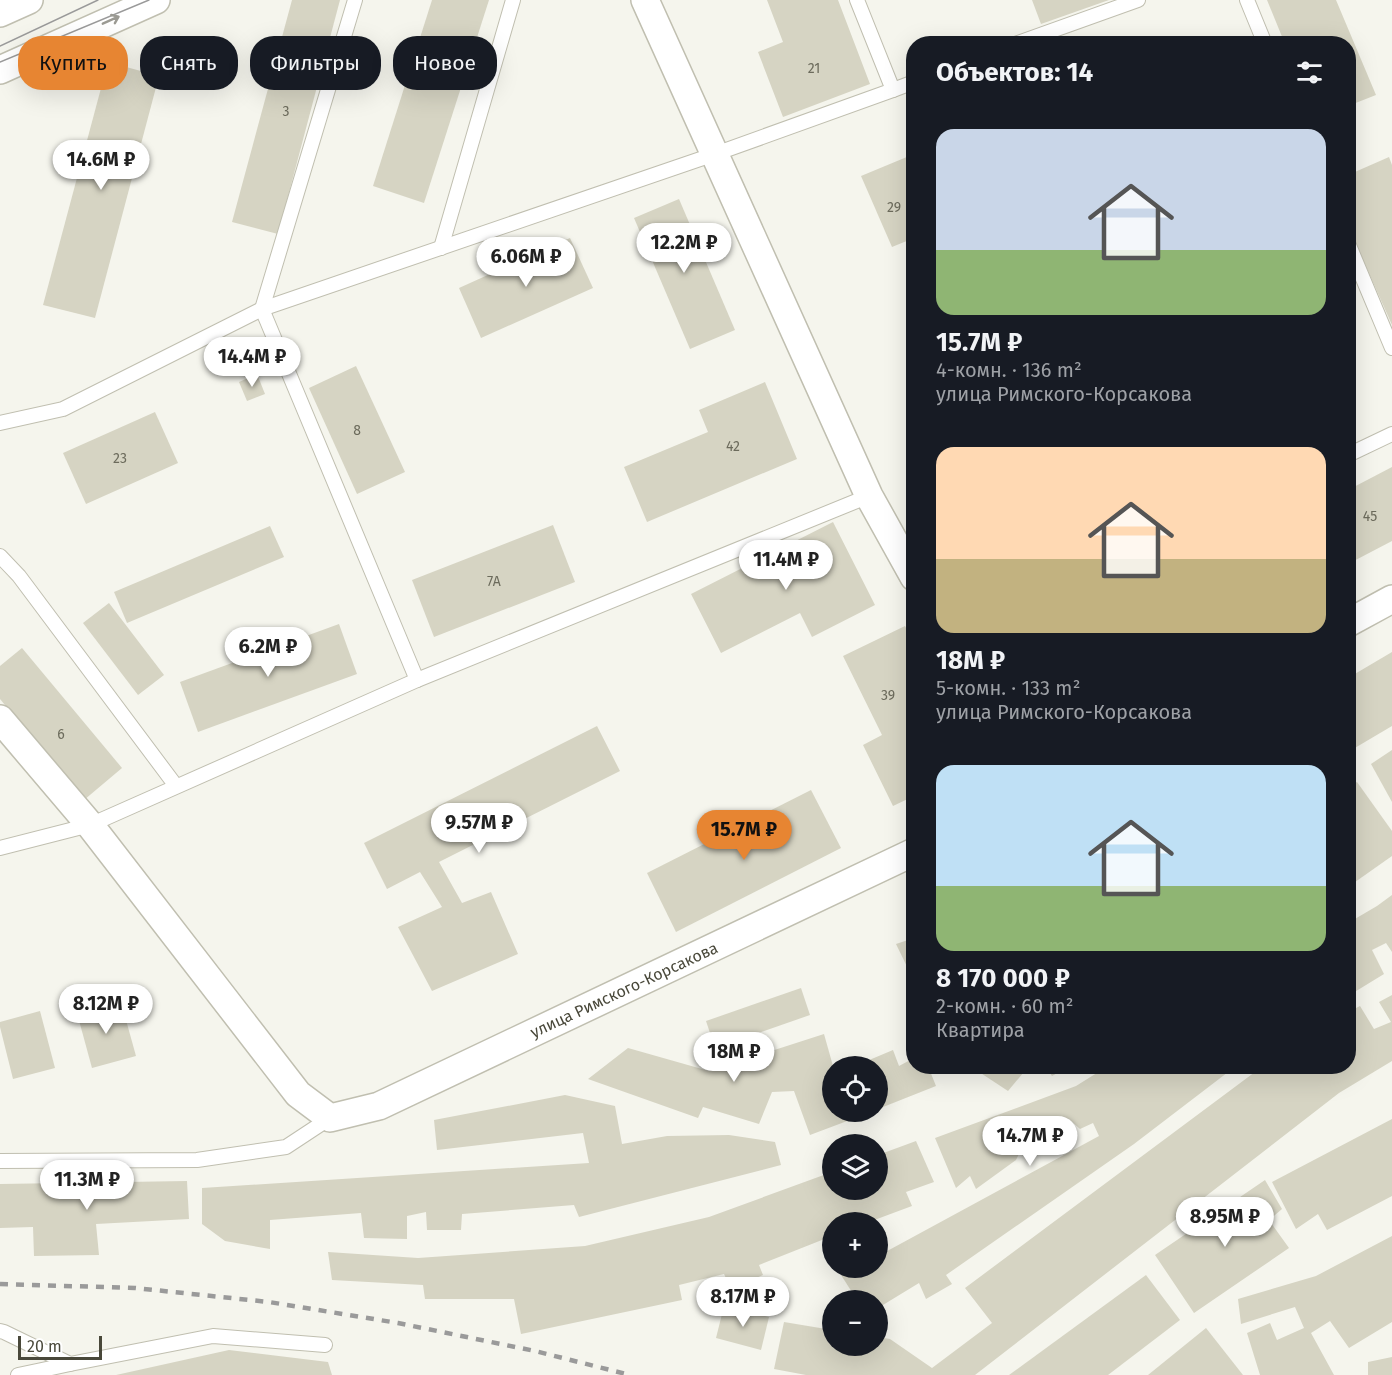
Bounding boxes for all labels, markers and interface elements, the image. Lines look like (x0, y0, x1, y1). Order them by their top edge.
one-way arrow (101, 14, 120, 25)
chip: Купить (18, 36, 128, 90)
chip: Снять (140, 36, 238, 90)
chip: Фильтры (250, 36, 381, 90)
chip: Новое (393, 36, 497, 90)
icon: filters (1293, 56, 1326, 89)
text: Объектов: 14 (936, 57, 1093, 88)
house number: 21 (808, 60, 820, 77)
house number: 3 (283, 103, 290, 120)
pin: 14.6M ₽ (46, 140, 156, 191)
text: 14.6M ₽ (67, 147, 135, 171)
icon: home (1077, 168, 1185, 276)
house number: 29 (887, 199, 901, 216)
pin: 12.2M ₽ (629, 223, 739, 274)
text: 12.2M ₽ (650, 230, 718, 254)
pin: 6.06M ₽ (471, 237, 581, 288)
text: 6.06M ₽ (490, 244, 562, 268)
text: 15.7M ₽ (936, 327, 1022, 358)
pin: 14.4M ₽ (197, 337, 307, 388)
text: 14.4M ₽ (218, 344, 286, 368)
text: 4-комн. · 136 m² (936, 358, 1082, 382)
text: улица Римского-Корсакова (936, 382, 1192, 406)
house number: 8 (353, 422, 361, 439)
house number: 42 (726, 438, 740, 455)
house number: 23 (113, 450, 127, 467)
icon: home (1077, 486, 1185, 594)
house number: 45 (1363, 508, 1377, 525)
pin: 11.4M ₽ (731, 540, 841, 591)
text: 11.4M ₽ (753, 547, 819, 571)
house number: 7А (487, 573, 501, 590)
pin: 6.2M ₽ (219, 627, 317, 678)
text: 6.2M ₽ (239, 634, 297, 658)
text: 18M ₽ (936, 645, 1005, 676)
text: 5-комн. · 133 m² (936, 676, 1080, 700)
house number: 39 (881, 687, 895, 704)
text: улица Римского-Корсакова (936, 700, 1192, 724)
house number: 6 (57, 726, 65, 743)
pin: 9.57M ₽ (424, 803, 534, 854)
icon: home (1077, 804, 1185, 912)
text: 9.57M ₽ (445, 810, 513, 834)
pin: 15.7M ₽ (689, 810, 799, 861)
text: 15.7M ₽ (711, 817, 777, 841)
street label: улица Римского-Корсакова (527, 938, 721, 1042)
text: 8 170 000 ₽ (936, 963, 1070, 994)
pin: 8.12M ₽ (51, 984, 161, 1035)
text: 8.12M ₽ (73, 991, 139, 1015)
text: 2-комн. · 60 m² (936, 994, 1073, 1018)
text: Квартира (936, 1018, 1025, 1042)
pin: 18M ₽ (692, 1032, 776, 1083)
text: 18M ₽ (707, 1039, 761, 1063)
map controls (822, 1056, 888, 1356)
button: locate (822, 1056, 888, 1122)
pin: 14.7M ₽ (975, 1116, 1085, 1167)
text: 14.7M ₽ (996, 1123, 1064, 1147)
button: layers (822, 1134, 888, 1200)
pin: 11.3M ₽ (32, 1160, 142, 1211)
text: 11.3M ₽ (54, 1167, 120, 1191)
pin: 8.95M ₽ (1170, 1197, 1280, 1248)
text: 8.95M ₽ (1190, 1204, 1260, 1228)
button: + (822, 1212, 888, 1278)
pin: 8.17M ₽ (688, 1277, 798, 1328)
text: 8.17M ₽ (710, 1284, 776, 1308)
button: − (822, 1290, 888, 1356)
scale bar (18, 1333, 102, 1360)
text: 20 m (27, 1337, 62, 1356)

